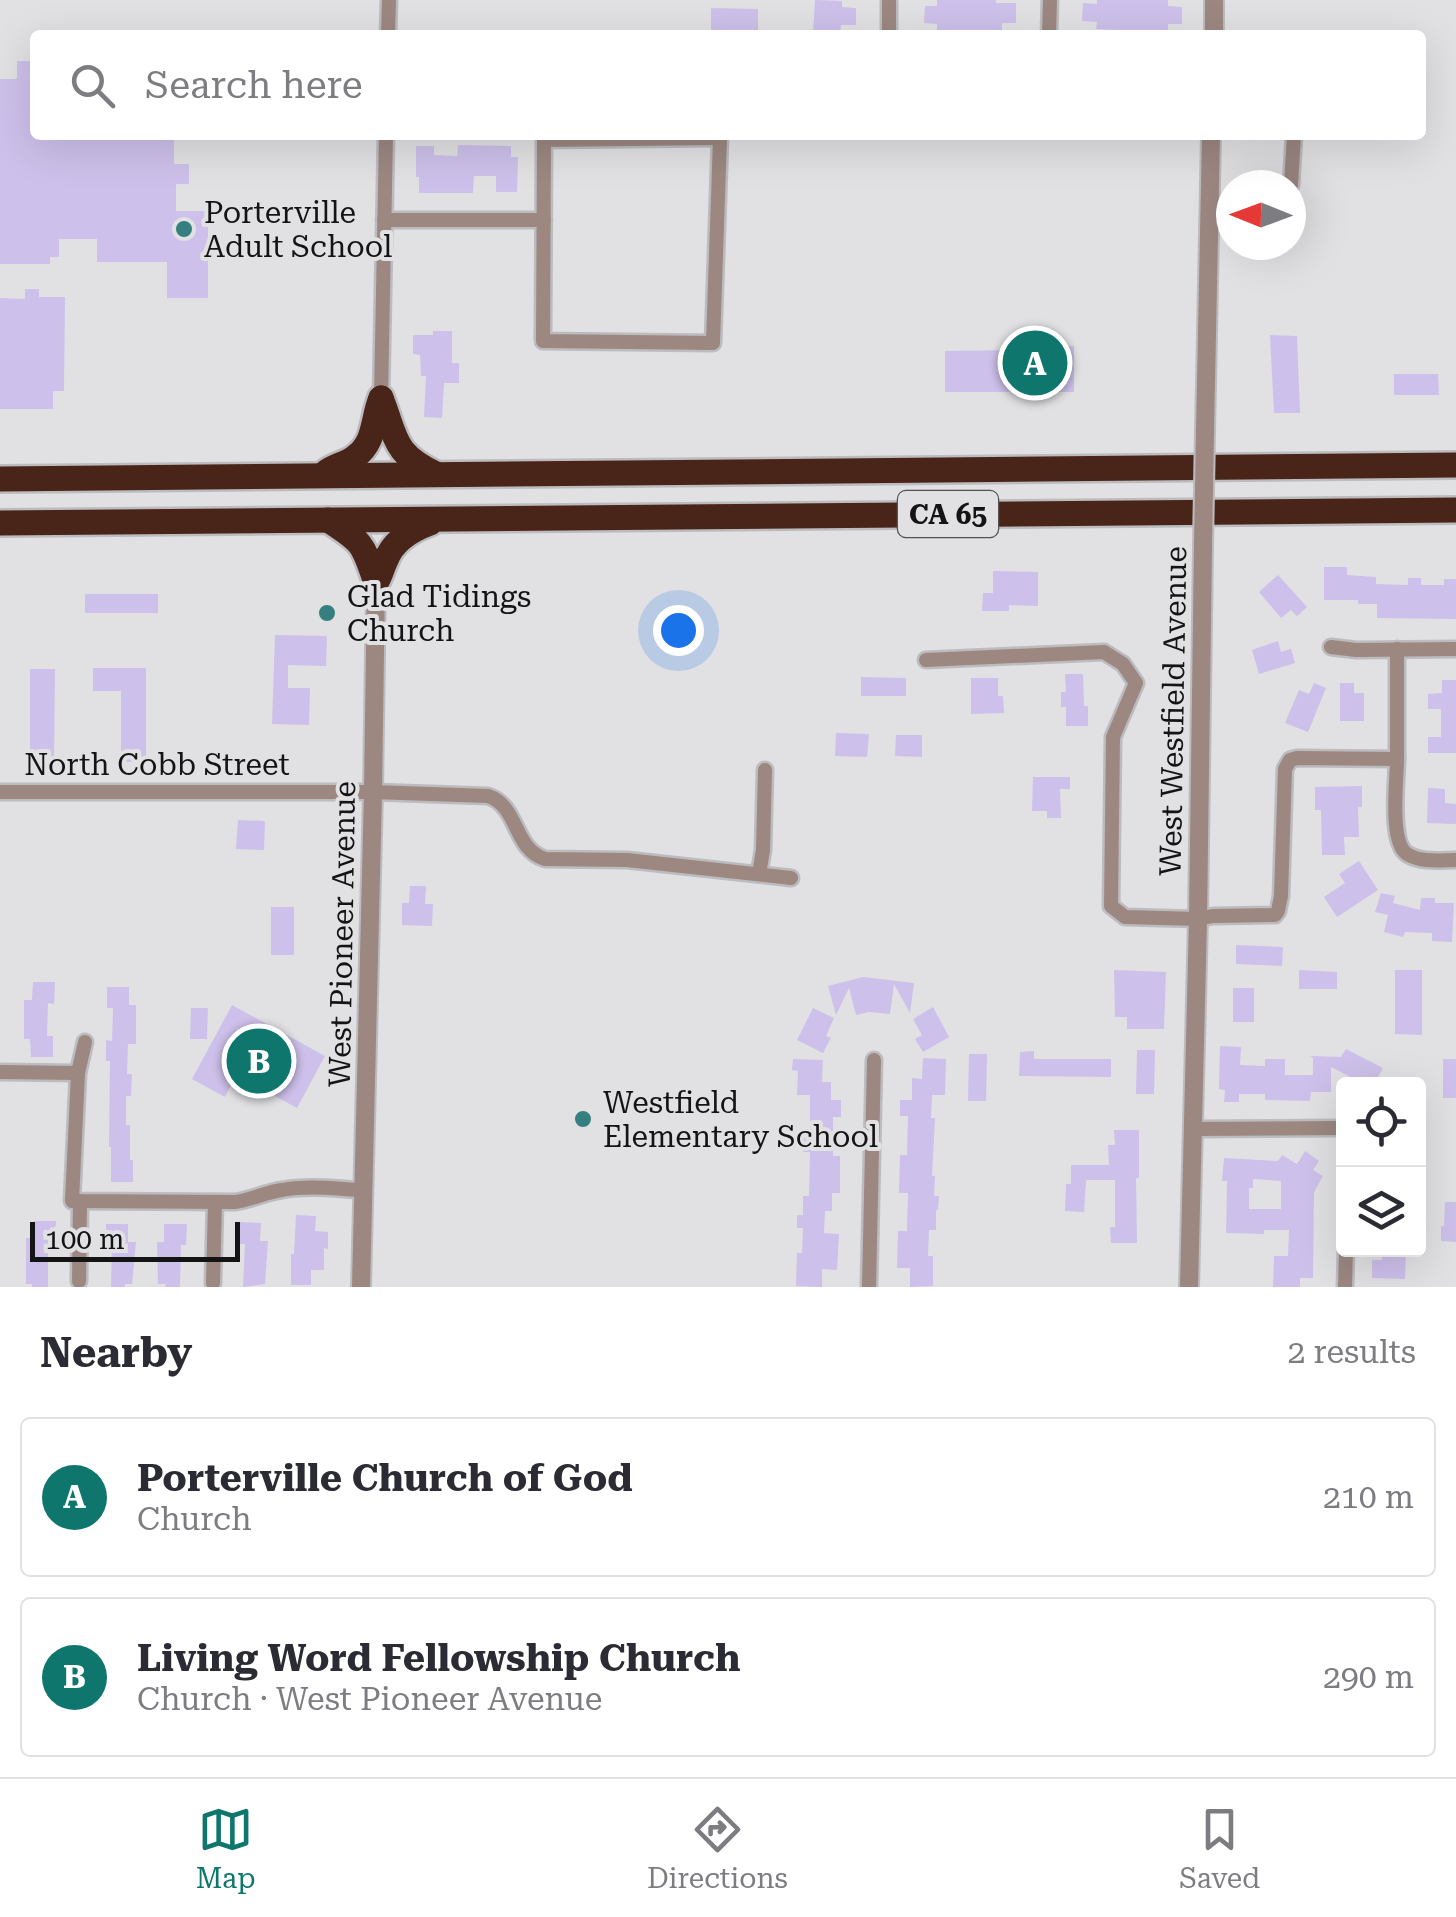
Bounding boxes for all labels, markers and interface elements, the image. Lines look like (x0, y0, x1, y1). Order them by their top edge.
search box (30, 30, 1426, 140)
icon: search (65, 58, 120, 113)
text: Search here (145, 63, 363, 107)
north arrow (1216, 170, 1306, 260)
place label: Porterville Adult School (204, 195, 392, 264)
marker: Porterville Adult School (173, 218, 195, 240)
pin: A (1002, 326, 1068, 400)
road number: CA 65 (898, 491, 998, 537)
street label: West Westfield Avenue (1153, 546, 1193, 876)
place label: Glad Tidings Church (347, 579, 531, 648)
marker: Glad Tidings Church (316, 602, 338, 624)
your location (653, 605, 704, 656)
street label: North Cobb Street (24, 747, 290, 782)
street label: West Pioneer Avenue (322, 781, 362, 1087)
pin: B (226, 1024, 292, 1098)
map controls (1336, 1077, 1426, 1257)
button: locate (1336, 1077, 1426, 1167)
place label: Westfield Elementary School (603, 1085, 878, 1154)
marker: Westfield Elementary School (572, 1108, 594, 1130)
button: layers (1336, 1167, 1426, 1257)
scale bar (30, 1217, 240, 1262)
text: 100 m (45, 1223, 125, 1256)
text: Nearby (40, 1328, 192, 1377)
text: 2 results (1288, 1333, 1416, 1371)
text: Porterville Church of God (137, 1456, 633, 1500)
text: A (63, 1478, 86, 1516)
text: 210 m (1323, 1478, 1414, 1516)
text: Church (137, 1500, 252, 1538)
text: Living Word Fellowship Church (137, 1636, 740, 1680)
text: B (63, 1658, 86, 1696)
text: 290 m (1323, 1658, 1414, 1696)
text: Church · West Pioneer Avenue (137, 1680, 602, 1718)
tab: Map (196, 1802, 256, 1895)
tab: Directions (647, 1802, 788, 1895)
tab: Saved (1179, 1802, 1260, 1895)

